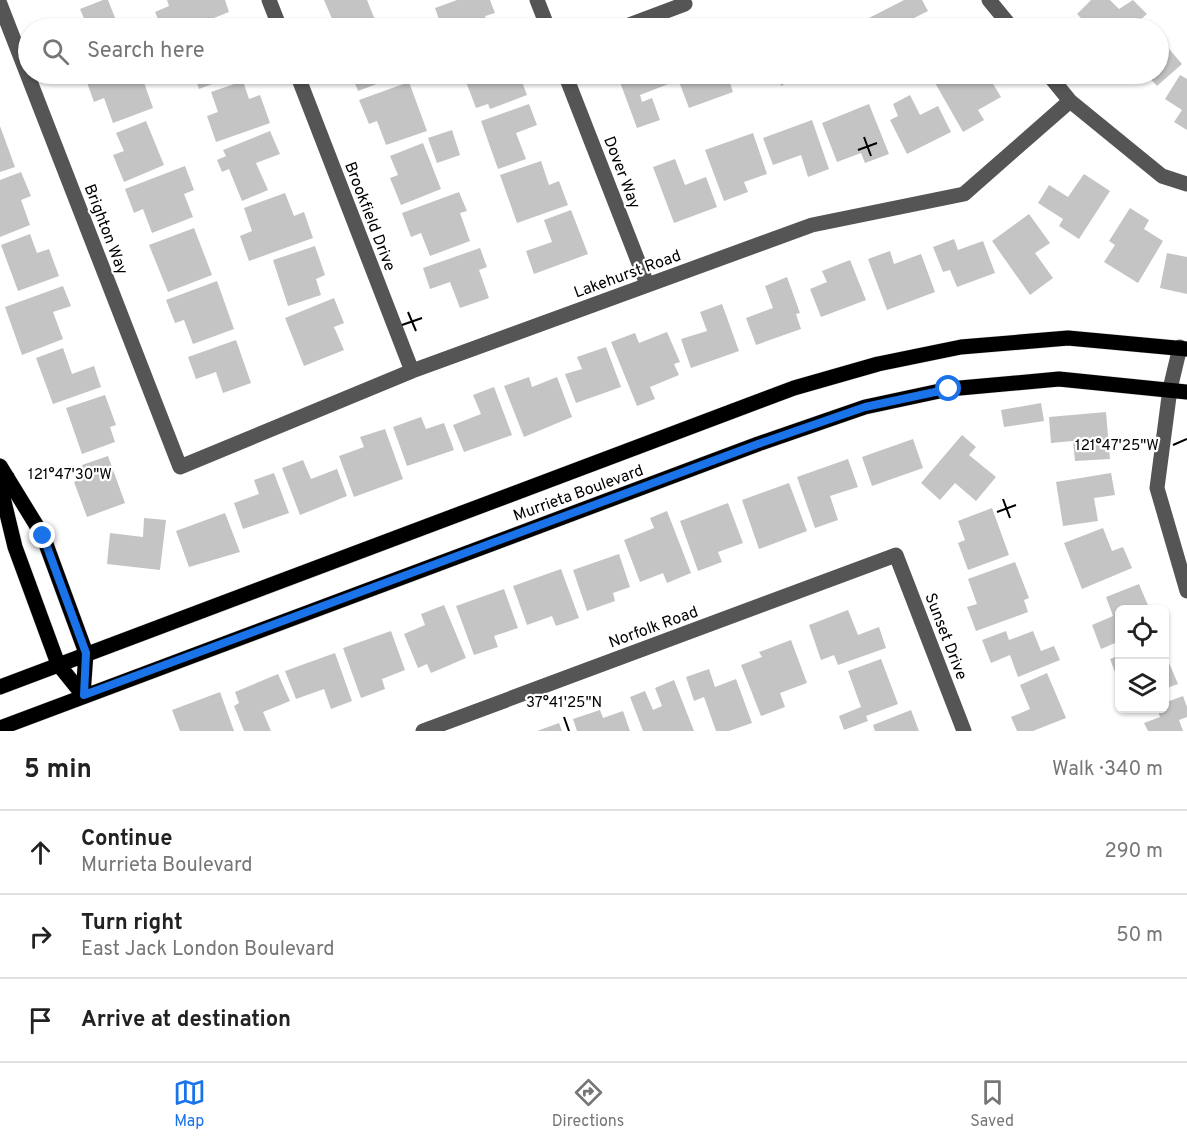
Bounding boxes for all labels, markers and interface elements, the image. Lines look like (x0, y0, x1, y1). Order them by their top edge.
search box (18, 18, 1169, 84)
icon: search (39, 35, 72, 68)
text: Search here (87, 38, 205, 65)
street label: Dover Way (598, 134, 644, 212)
street label: Brookfield Drive (339, 159, 399, 274)
street label: Brighton Way (79, 182, 132, 278)
street label: Lakehurst Road (571, 246, 684, 303)
route start (935, 375, 961, 401)
text: 121°47'25"W (1075, 437, 1159, 456)
street label: Murrieta Boulevard (511, 461, 647, 527)
text: 121°47'30"W (28, 466, 112, 485)
route end (29, 522, 55, 548)
street label: Sunset Drive (919, 591, 971, 683)
street label: Norfolk Road (606, 602, 701, 653)
map controls (1115, 605, 1169, 713)
button: locate (1115, 605, 1169, 659)
button: layers (1115, 659, 1169, 713)
text: 37°41'25"N (526, 694, 602, 713)
text: 5 min (24, 754, 92, 787)
text: Walk · 340 m (1052, 757, 1163, 783)
text: Continue (81, 826, 172, 853)
icon: ahead (24, 836, 57, 869)
text: 290 m (1105, 839, 1163, 865)
text: Murrieta Boulevard (81, 853, 253, 879)
text: Turn right (81, 910, 183, 937)
icon: right (24, 920, 57, 953)
text: 50 m (1116, 923, 1163, 949)
text: East Jack London Boulevard (81, 937, 334, 963)
icon: arrive (24, 1004, 57, 1037)
text: Arrive at destination (81, 1007, 291, 1034)
tab: Map (173, 1076, 206, 1132)
tab: Directions (552, 1076, 624, 1132)
tab: Saved (970, 1076, 1014, 1132)

